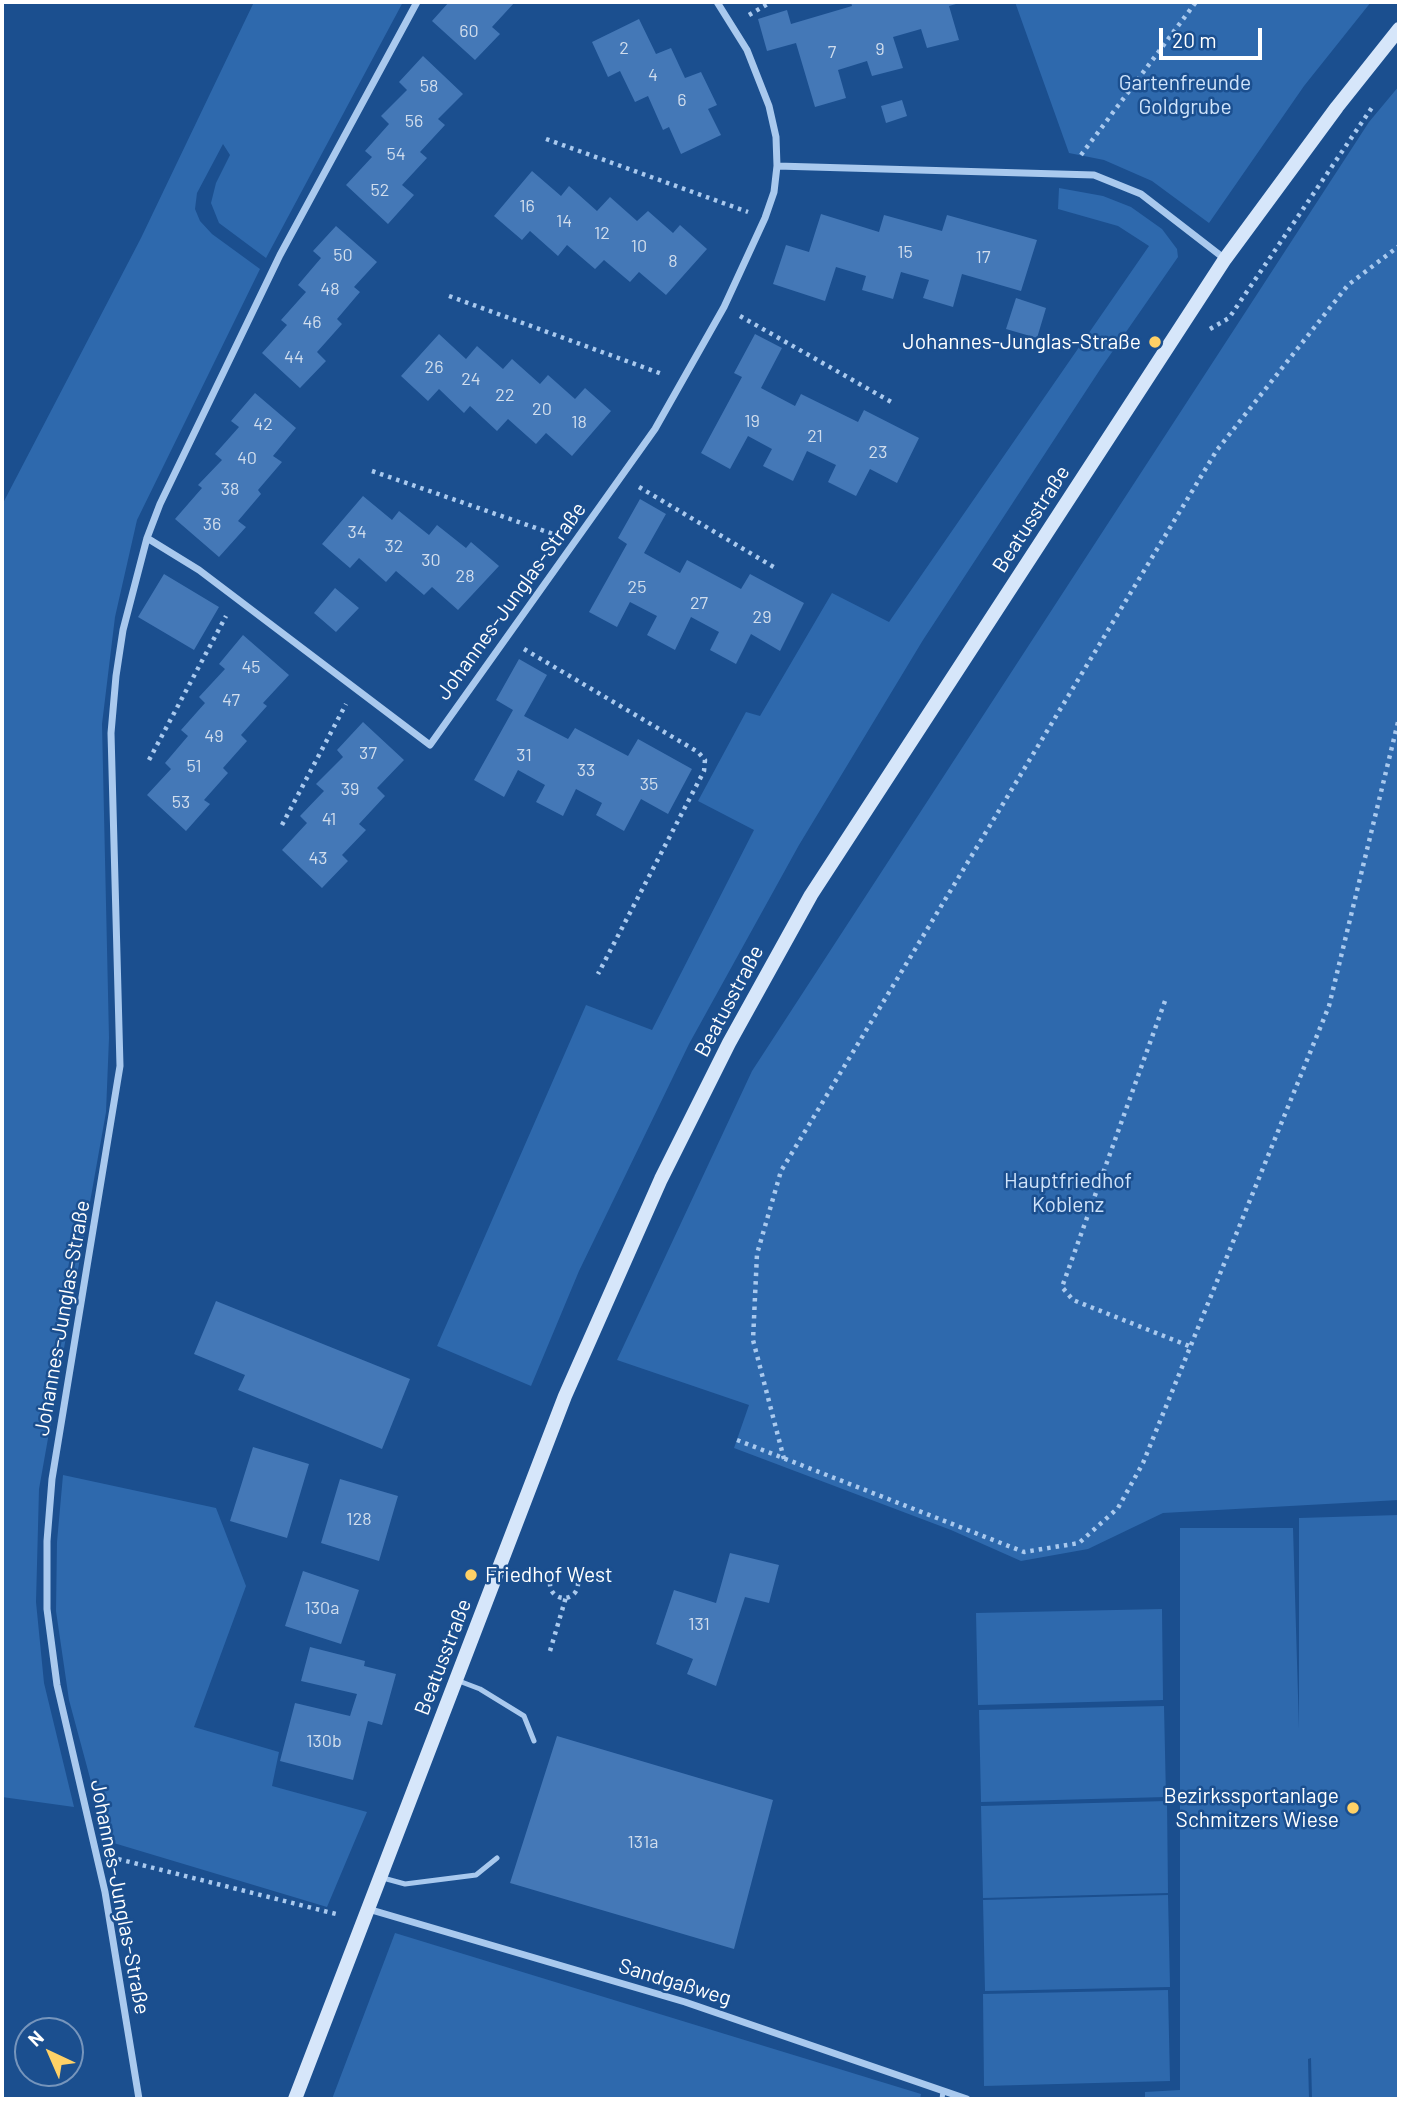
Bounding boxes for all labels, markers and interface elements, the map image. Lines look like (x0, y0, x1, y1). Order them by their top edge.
scale bar (1163, 14, 1266, 58)
house number: 60 (459, 20, 479, 42)
text: 20 m (1172, 27, 1217, 52)
house number: 2 (619, 37, 629, 59)
house number: 9 (875, 38, 885, 60)
house number: 7 (828, 41, 836, 63)
house number: 4 (648, 64, 658, 86)
park label: Gartenfreunde Goldgrube (1119, 70, 1251, 120)
house number: 58 (420, 75, 438, 97)
house number: 6 (677, 89, 687, 111)
house number: 56 (405, 110, 423, 132)
house number: 54 (386, 143, 406, 165)
house number: 52 (371, 179, 389, 201)
house number: 16 (519, 195, 535, 217)
house number: 14 (556, 210, 572, 232)
house number: 12 (594, 222, 610, 244)
house number: 10 (631, 235, 647, 257)
house number: 15 (897, 241, 913, 263)
house number: 50 (333, 244, 353, 266)
house number: 17 (976, 246, 990, 268)
house number: 8 (668, 250, 678, 272)
house number: 48 (320, 278, 340, 300)
house number: 46 (302, 311, 322, 333)
place label: Johannes-Junglas-Straße (903, 329, 1141, 355)
marker: Johannes-Junglas-Straße (1147, 334, 1163, 350)
house number: 44 (284, 346, 304, 368)
house number: 26 (425, 356, 443, 378)
house number: 24 (461, 368, 481, 390)
house number: 22 (495, 384, 515, 406)
house number: 20 (532, 398, 552, 420)
house number: 19 (744, 410, 760, 432)
house number: 18 (571, 411, 587, 433)
house number: 42 (253, 413, 273, 435)
house number: 21 (807, 425, 823, 447)
house number: 23 (869, 441, 887, 463)
house number: 40 (237, 447, 257, 469)
street label: Beatusstraße (987, 461, 1075, 577)
house number: 38 (221, 478, 239, 500)
street label: Johannes-Junglas-Straße (431, 497, 591, 705)
house number: 36 (203, 513, 221, 535)
house number: 34 (347, 521, 367, 543)
house number: 32 (385, 535, 403, 557)
house number: 30 (421, 549, 441, 571)
house number: 28 (455, 565, 475, 587)
house number: 25 (628, 576, 646, 598)
house number: 27 (690, 592, 708, 614)
house number: 29 (752, 606, 772, 628)
house number: 45 (241, 656, 261, 678)
house number: 47 (222, 689, 240, 711)
house number: 49 (204, 725, 224, 747)
house number: 37 (359, 742, 377, 764)
house number: 31 (516, 744, 532, 766)
house number: 51 (186, 755, 202, 777)
house number: 33 (577, 759, 595, 781)
house number: 35 (640, 773, 658, 795)
house number: 39 (341, 778, 359, 800)
house number: 53 (172, 791, 190, 813)
house number: 41 (322, 808, 336, 830)
house number: 43 (308, 847, 328, 869)
street label: Beatusstraße (689, 941, 769, 1061)
park label: Hauptfriedhof Koblenz (1004, 1168, 1132, 1218)
street label: Johannes-Junglas-Straße (29, 1198, 95, 1438)
house number: 128 (346, 1508, 372, 1530)
place label: Friedhof West (485, 1562, 613, 1588)
marker: Friedhof West (463, 1567, 479, 1583)
street label: Beatusstraße (409, 1595, 477, 1719)
house number: 130a (305, 1597, 339, 1619)
house number: 131 (688, 1613, 710, 1635)
house number: 130b (306, 1730, 342, 1752)
street label: Johannes-Junglas-Straße (85, 1778, 155, 2016)
place label: Bezirkssportanlage Schmitzers Wiese (1163, 1783, 1339, 1833)
marker: Bezirkssportanlage Schmitzers Wiese (1345, 1800, 1361, 1816)
house number: 131a (628, 1831, 658, 1853)
street label: Sandgaßweg (616, 1953, 734, 2011)
north arrow (14, 2017, 84, 2087)
text: N (23, 2025, 48, 2051)

